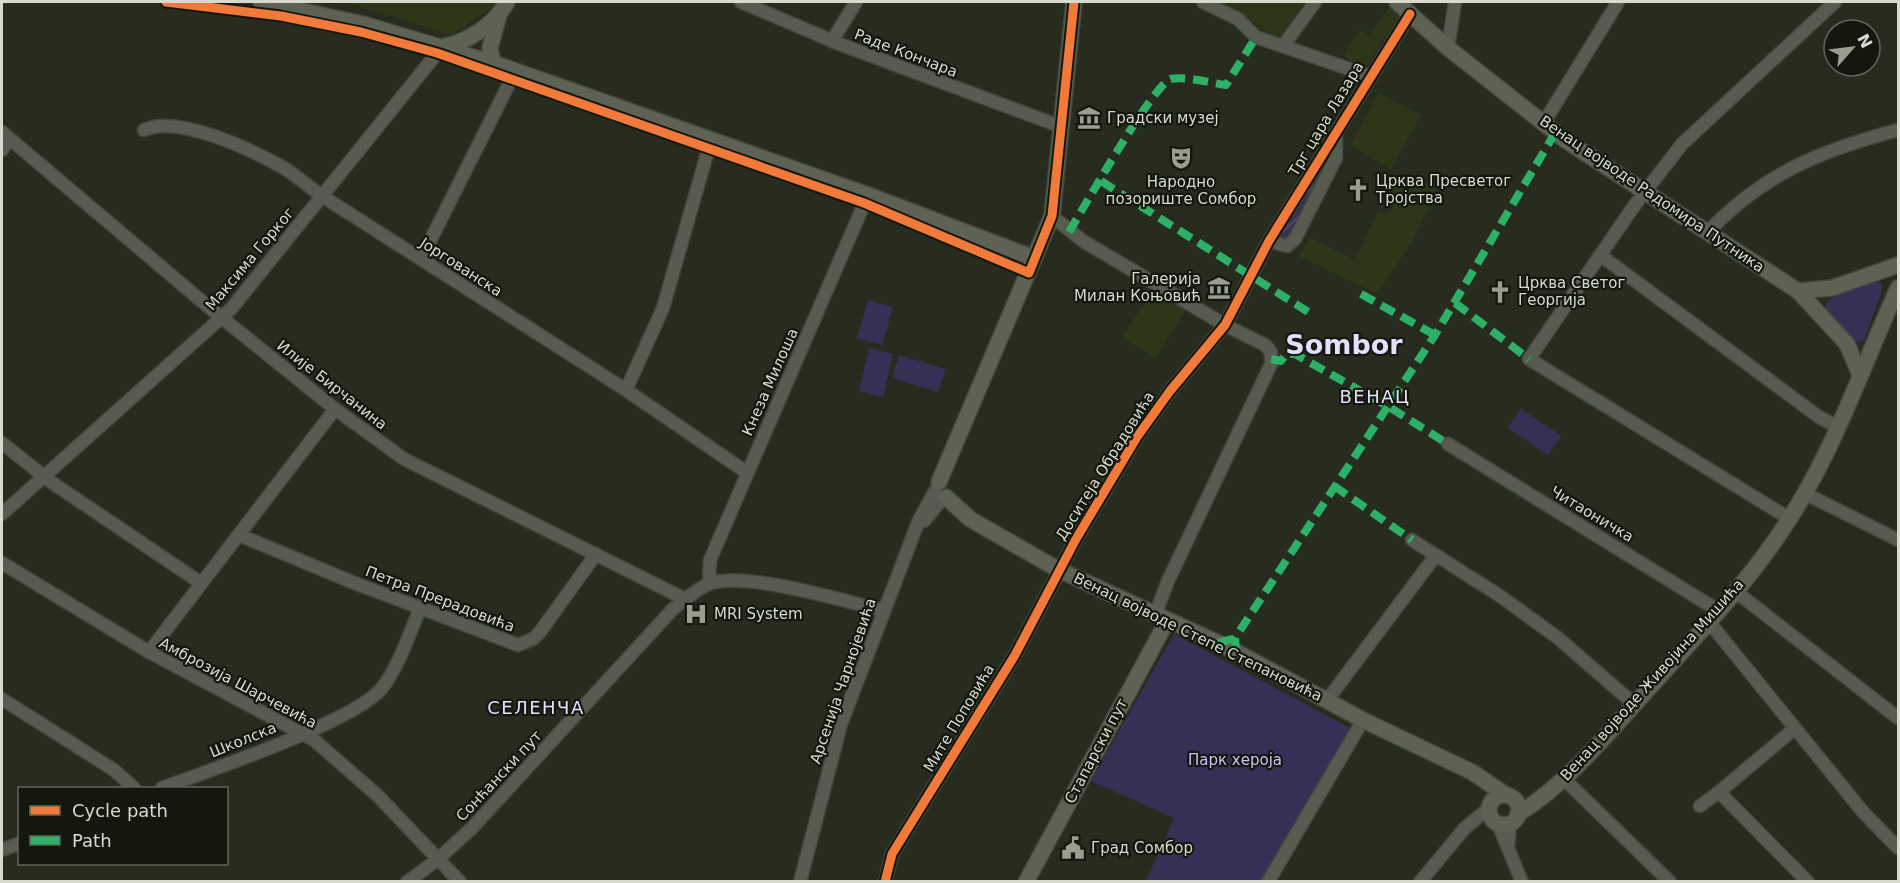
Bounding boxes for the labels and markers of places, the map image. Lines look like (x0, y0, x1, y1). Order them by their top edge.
museum icon: Градски музеј (1076, 105, 1102, 131)
place label: Градски музеј (1107, 109, 1219, 127)
theatre icon: Народно позориште Сомбор (1168, 145, 1194, 171)
place label: Црква Пресветог Тројства (1375, 172, 1511, 207)
place label: Народно позориште Сомбор (1106, 173, 1256, 208)
church icon: Црква Пресветог Тројства (1345, 177, 1371, 203)
place label: Галерија Милан Коњовић (1074, 270, 1201, 305)
place label: Црква Светог Георгија (1518, 274, 1625, 309)
museum icon: Галерија Милан Коњовић (1206, 275, 1232, 301)
church icon: Црква Светог Георгија (1487, 279, 1513, 305)
hospital icon: MRI System (683, 601, 709, 627)
place label: MRI System (714, 605, 803, 623)
public building icon: Град Сомбор (1060, 835, 1086, 861)
place label: Град Сомбор (1091, 839, 1193, 857)

